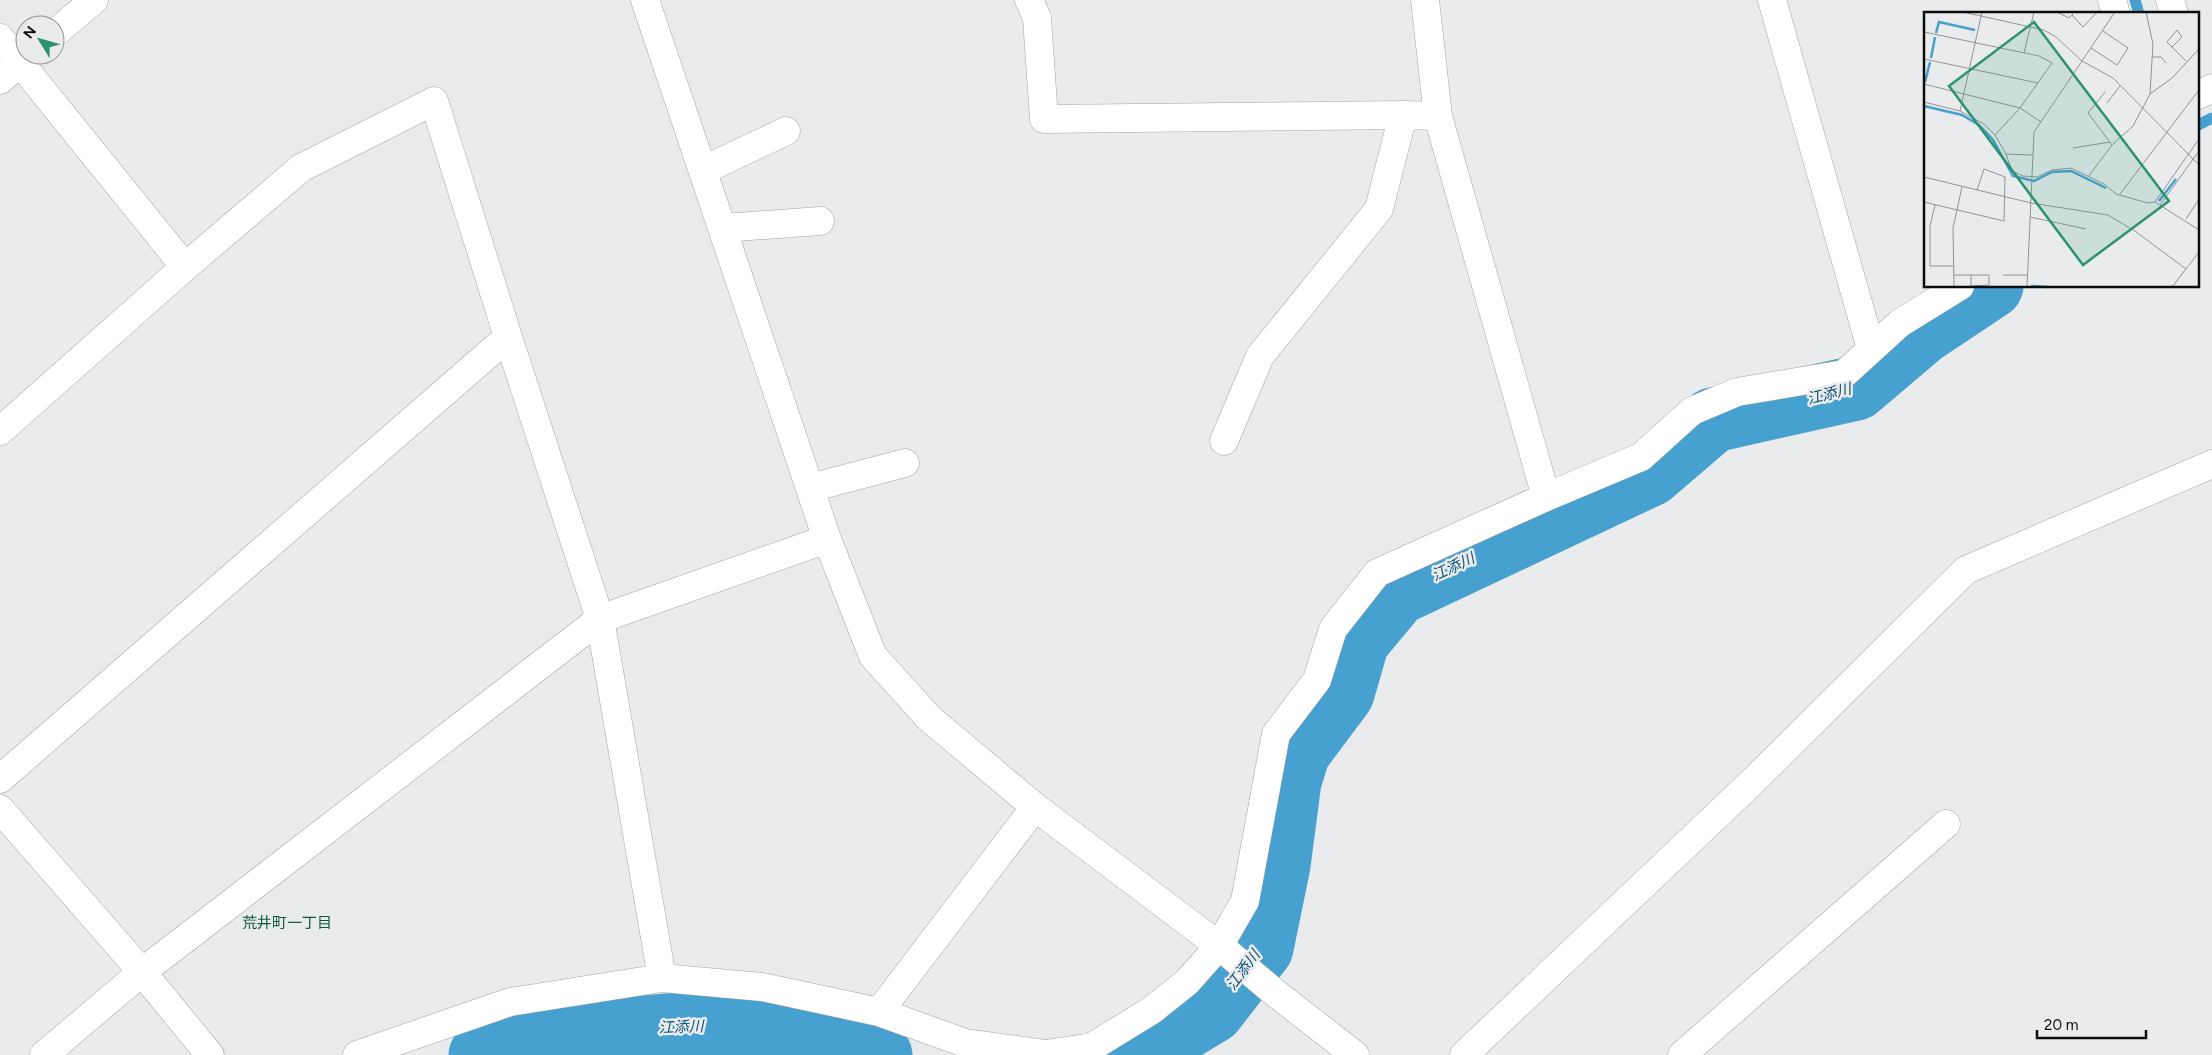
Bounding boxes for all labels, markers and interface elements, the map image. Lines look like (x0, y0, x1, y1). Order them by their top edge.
inset map (1924, 12, 2200, 288)
north arrow (15, 15, 65, 65)
text: N (20, 23, 40, 42)
water label: 江添川 (1805, 379, 1855, 408)
water label: 江添川 (1429, 548, 1479, 585)
district label: 荒井町一丁目 (242, 914, 332, 932)
water label: 江添川 (1222, 945, 1265, 993)
scale bar (2037, 1008, 2146, 1040)
text: 20 m (2044, 1016, 2078, 1034)
water label: 江添川 (658, 1017, 706, 1037)

